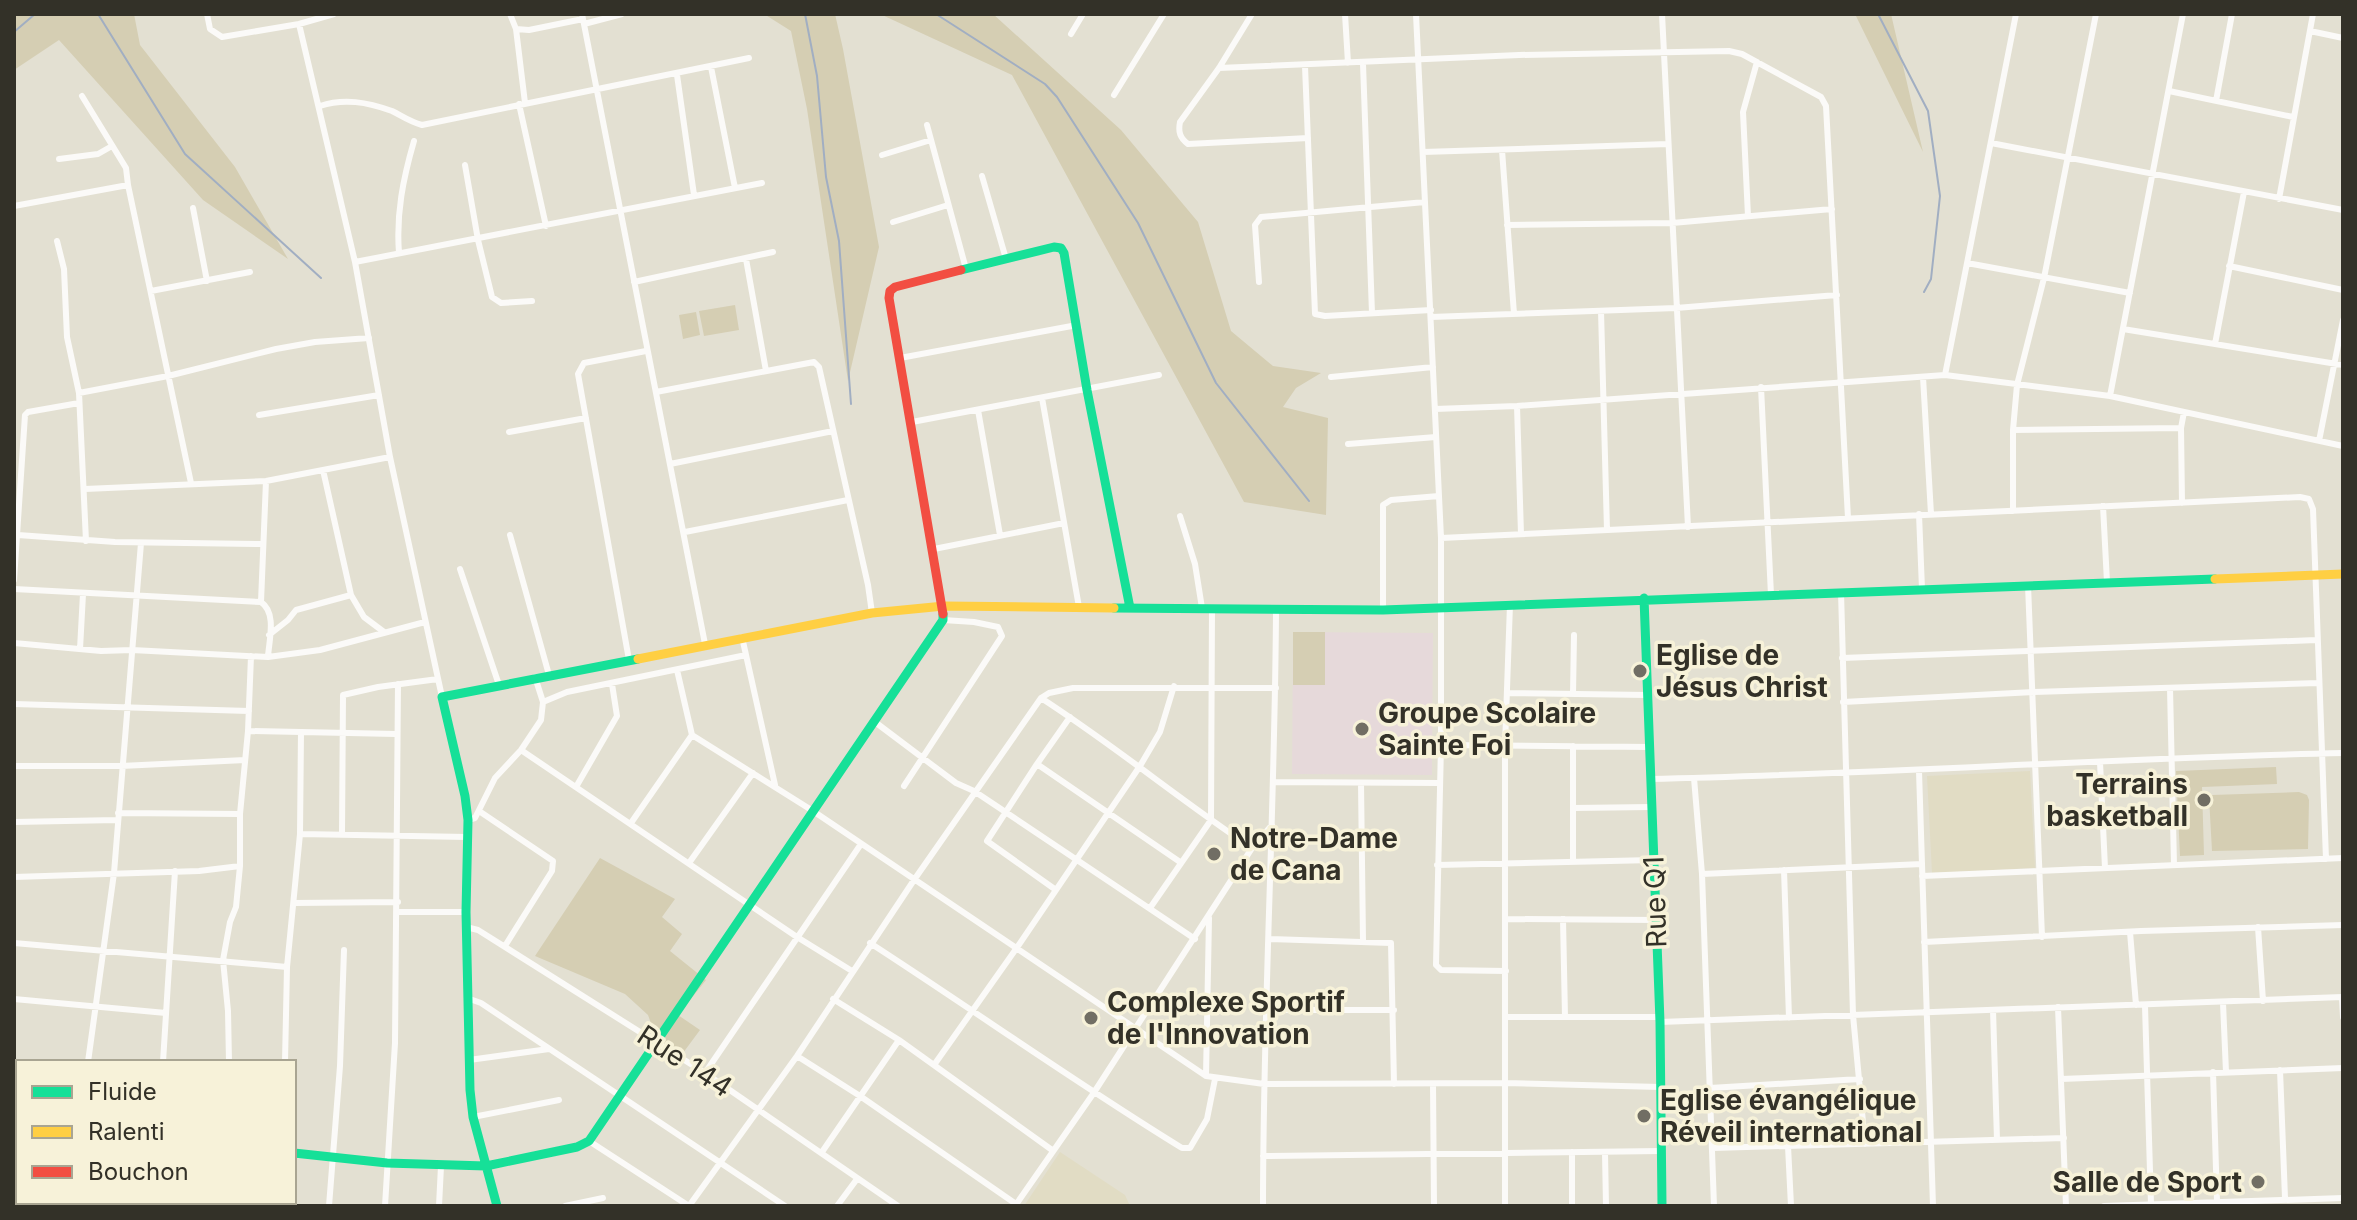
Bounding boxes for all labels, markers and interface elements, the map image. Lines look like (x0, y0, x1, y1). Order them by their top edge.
place label: Eglise de Jésus Christ (1656, 638, 1828, 704)
marker: Eglise de Jésus Christ (1631, 662, 1649, 680)
place label: Groupe Scolaire Sainte Foi (1378, 696, 1596, 762)
marker: Groupe Scolaire Sainte Foi (1353, 720, 1371, 738)
place label: Terrains basketball (2046, 767, 2188, 833)
marker: Terrains basketball (2195, 791, 2213, 809)
place label: Notre-Dame de Cana (1230, 821, 1398, 887)
marker: Notre-Dame de Cana (1205, 845, 1223, 863)
street label: Rue Q1 (1636, 856, 1674, 948)
place label: Complexe Sportif de l'Innovation (1107, 985, 1345, 1051)
marker: Complexe Sportif de l'Innovation (1082, 1009, 1100, 1027)
street label: Rue 144 (631, 1018, 739, 1104)
legend (16, 1060, 296, 1204)
text: Fluide (88, 1077, 157, 1106)
place label: Eglise évangélique Réveil international (1660, 1083, 1922, 1149)
marker: Eglise évangélique Réveil international (1635, 1107, 1653, 1125)
text: Ralenti (88, 1117, 164, 1146)
text: Bouchon (88, 1157, 189, 1186)
place label: Salle de Sport (2053, 1165, 2242, 1199)
marker: Salle de Sport (2249, 1173, 2267, 1191)

